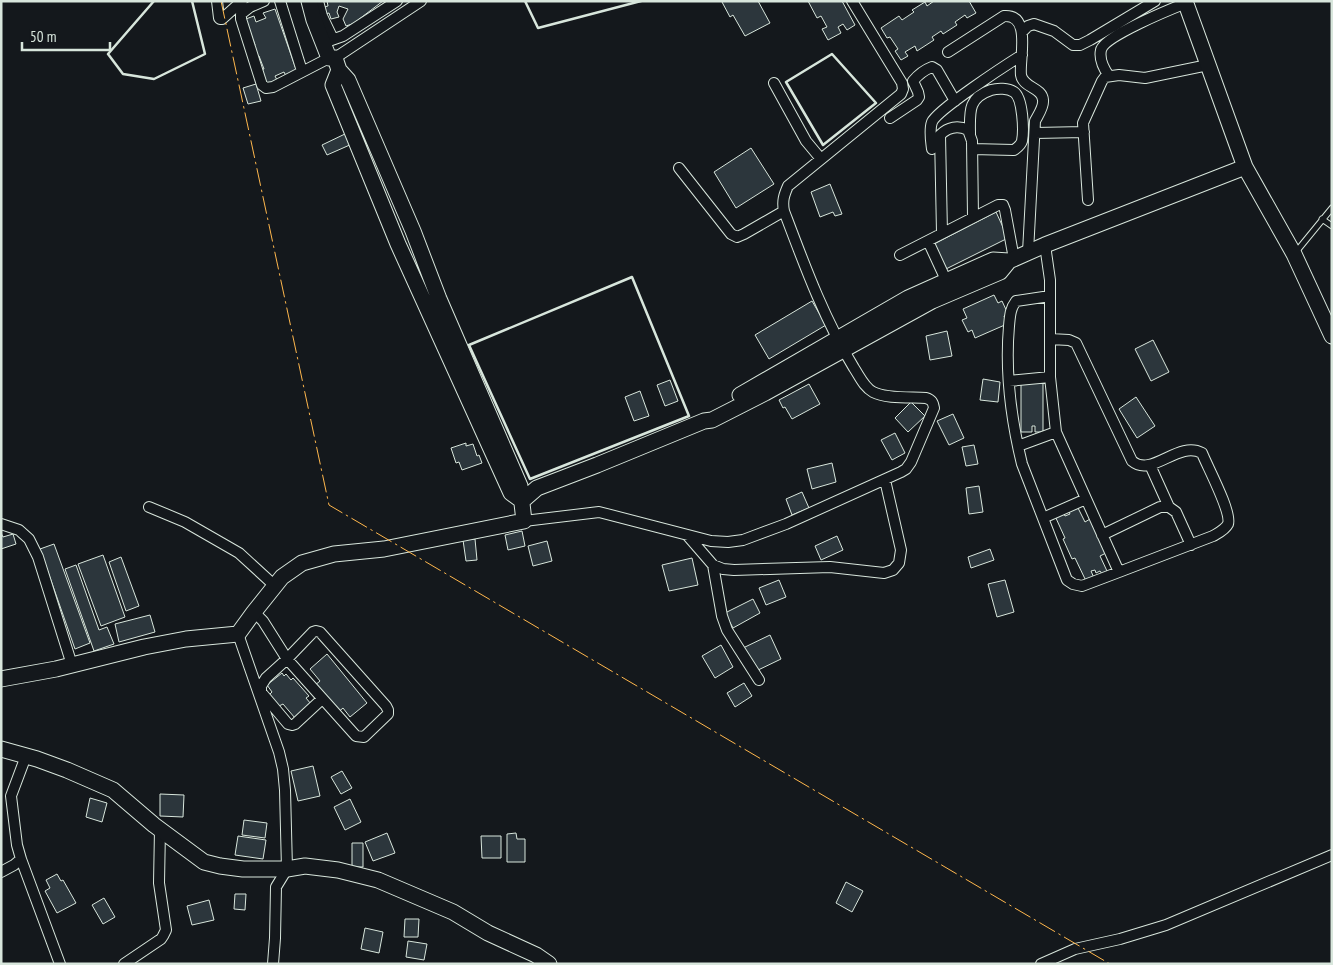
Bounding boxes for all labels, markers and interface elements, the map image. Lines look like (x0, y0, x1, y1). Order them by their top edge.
scale bar (22, 20, 110, 52)
text: 50 m (30, 27, 56, 46)

